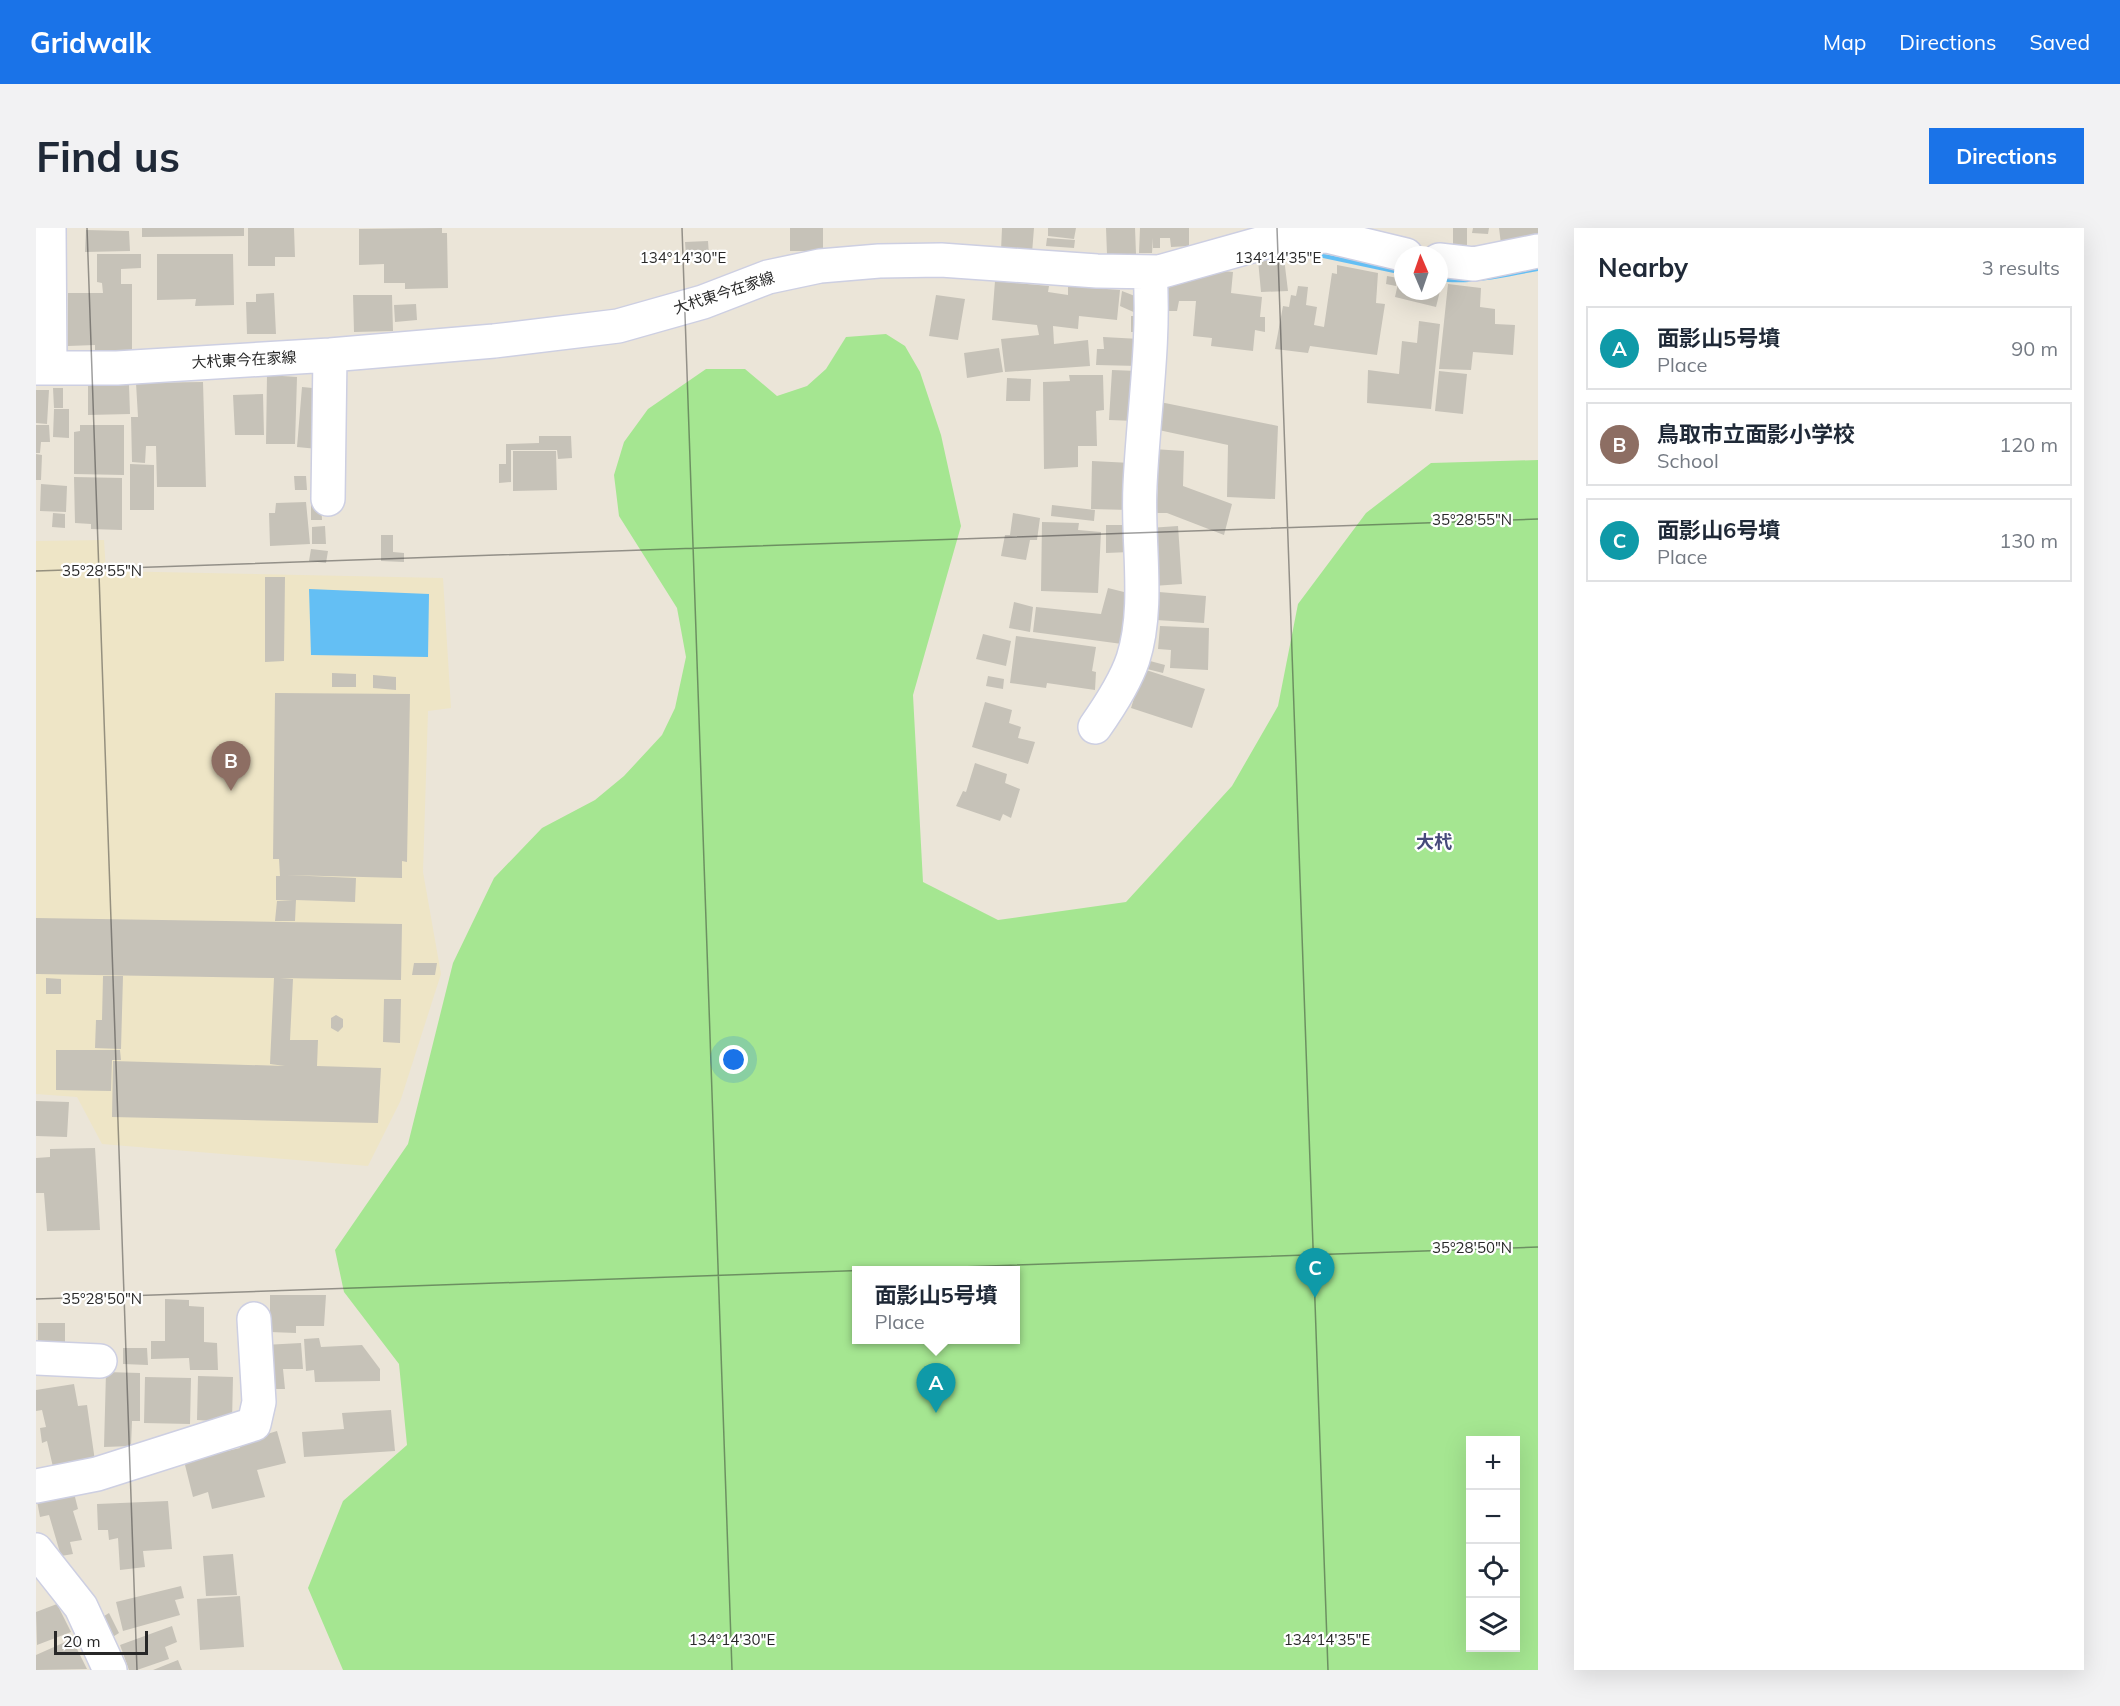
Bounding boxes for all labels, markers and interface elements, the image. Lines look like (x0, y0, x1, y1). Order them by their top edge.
text: Gridwalk (30, 25, 151, 60)
text: Map (1823, 29, 1866, 55)
text: Directions (1899, 29, 1996, 55)
text: Saved (2029, 29, 2090, 55)
button: Directions (1929, 128, 2084, 184)
text: Find us (36, 130, 180, 183)
north arrow (1394, 246, 1448, 300)
text: 134°14'30"E (640, 248, 726, 267)
text: 134°14'35"E (1235, 248, 1321, 267)
text: Nearby (1598, 251, 1688, 284)
text: 3 results (1982, 255, 2060, 280)
street label: 大杙東今在家線 (671, 267, 777, 318)
text: 面影山5号墳 (1657, 324, 1780, 352)
text: A (1612, 336, 1627, 361)
text: 90 m (2011, 336, 2058, 361)
street label: 大杙東今在家線 (191, 347, 297, 372)
text: Place (1657, 352, 1707, 377)
text: 鳥取市立面影小学校 (1657, 420, 1855, 448)
text: B (1613, 432, 1626, 457)
text: 120 m (1999, 432, 2058, 457)
text: School (1657, 448, 1719, 473)
text: 35°28'55"N (1432, 510, 1512, 529)
text: 面影山6号墳 (1657, 516, 1780, 544)
text: C (1613, 528, 1626, 553)
text: 130 m (1999, 528, 2058, 553)
text: Place (1657, 544, 1707, 569)
text: 35°28'55"N (62, 561, 142, 580)
pin: B (212, 742, 250, 791)
district label: 大杙 (1416, 830, 1452, 853)
your location (719, 1045, 748, 1074)
text: 35°28'50"N (1432, 1238, 1512, 1257)
pin: C (1296, 1248, 1334, 1298)
popup (852, 1266, 1020, 1344)
text: 面影山5号墳 (874, 1281, 998, 1309)
text: 35°28'50"N (62, 1289, 142, 1308)
text: Place (874, 1309, 925, 1334)
pin: A (916, 1364, 956, 1413)
map controls (1466, 1436, 1520, 1652)
button: + (1466, 1436, 1520, 1490)
button: − (1466, 1490, 1520, 1544)
button: locate (1466, 1544, 1520, 1598)
button: layers (1466, 1598, 1520, 1652)
scale bar (54, 1628, 148, 1656)
text: 134°14'30"E (689, 1630, 775, 1649)
text: 134°14'35"E (1284, 1630, 1370, 1649)
text: 20 m (63, 1631, 100, 1651)

